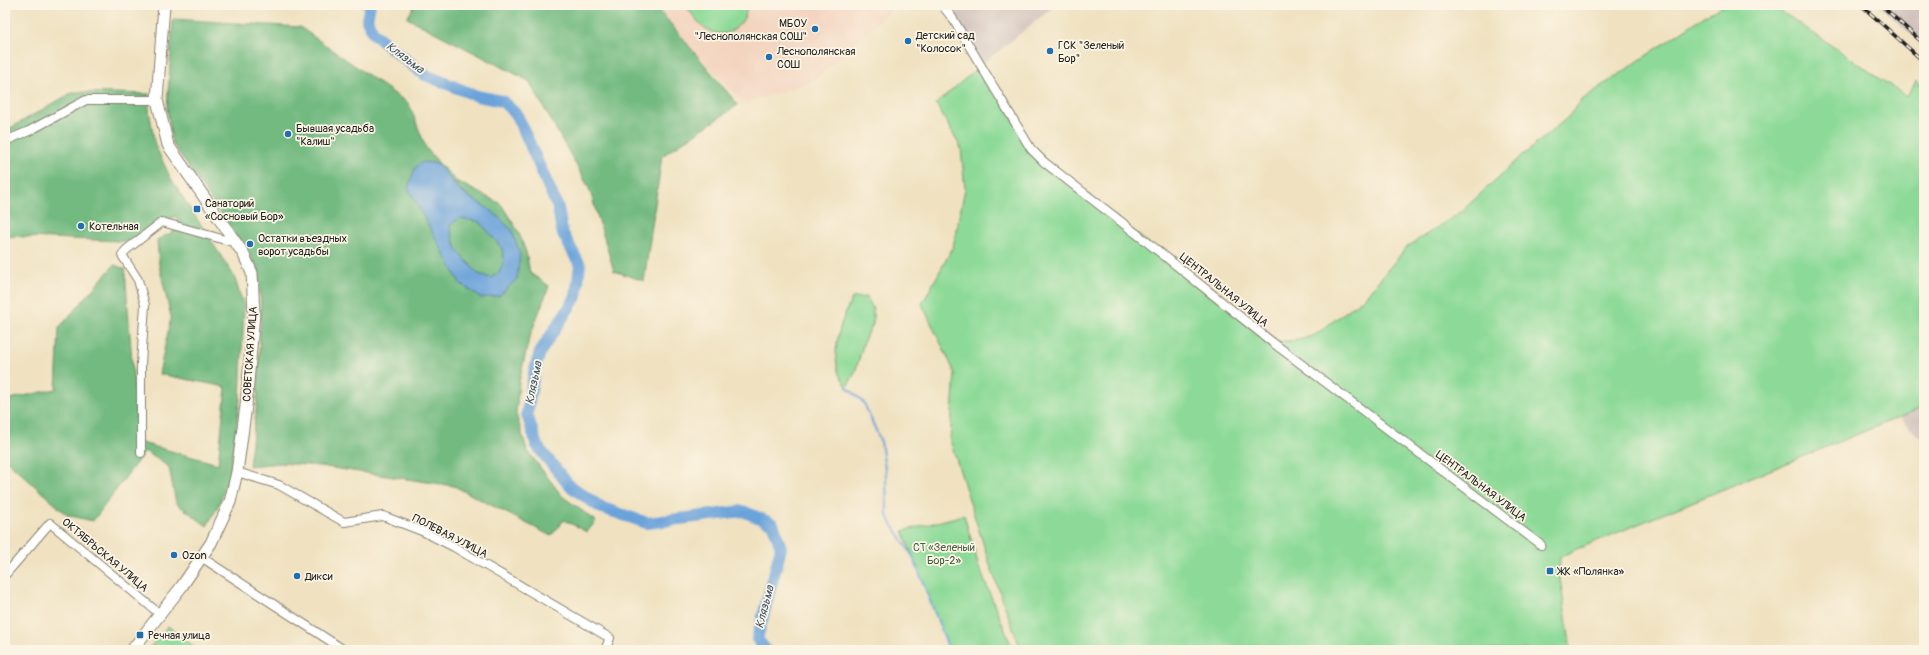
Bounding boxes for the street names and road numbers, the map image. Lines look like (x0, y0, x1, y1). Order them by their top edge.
street label: ЦЕНТРАЛЬНАЯ УЛИЦА (1177, 250, 1271, 330)
street label: СОВЕТСКАЯ УЛИЦА (240, 306, 260, 402)
street label: ЦЕНТРАЛЬНАЯ УЛИЦА (1433, 448, 1529, 524)
street label: ПОЛЕВАЯ УЛИЦА (410, 511, 490, 561)
street label: ОКТЯБРЬСКАЯ УЛИЦА (59, 515, 151, 595)

